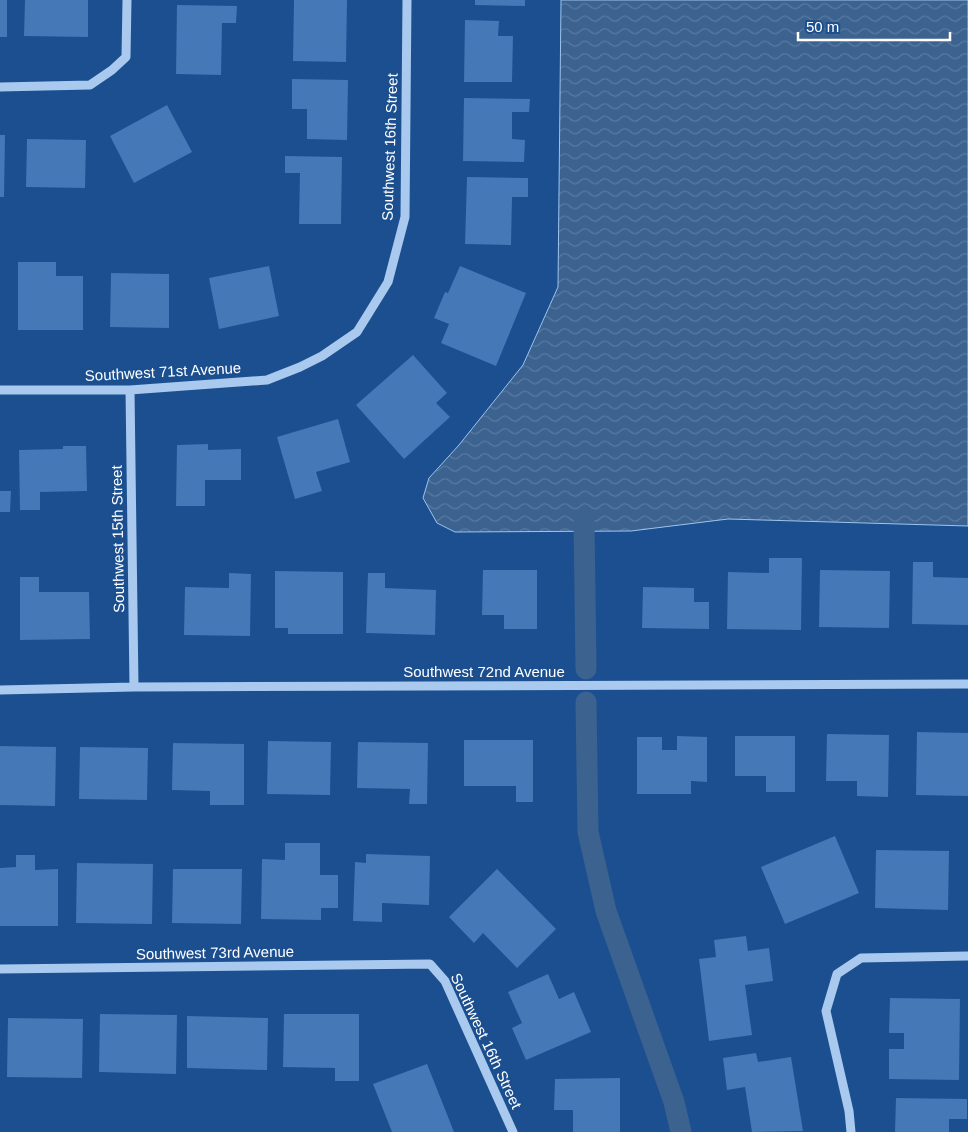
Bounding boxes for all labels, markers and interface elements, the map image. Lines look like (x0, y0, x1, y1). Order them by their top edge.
scale bar (798, 10, 950, 42)
text: 50 m (806, 18, 839, 35)
street label: Southwest 16th Street (378, 72, 401, 221)
street label: Southwest 71st Avenue (84, 359, 242, 384)
street label: Southwest 15th Street (108, 464, 127, 613)
street label: Southwest 72nd Avenue (403, 663, 565, 680)
street label: Southwest 73rd Avenue (136, 943, 294, 962)
street label: Southwest 16th Street (448, 970, 526, 1112)

